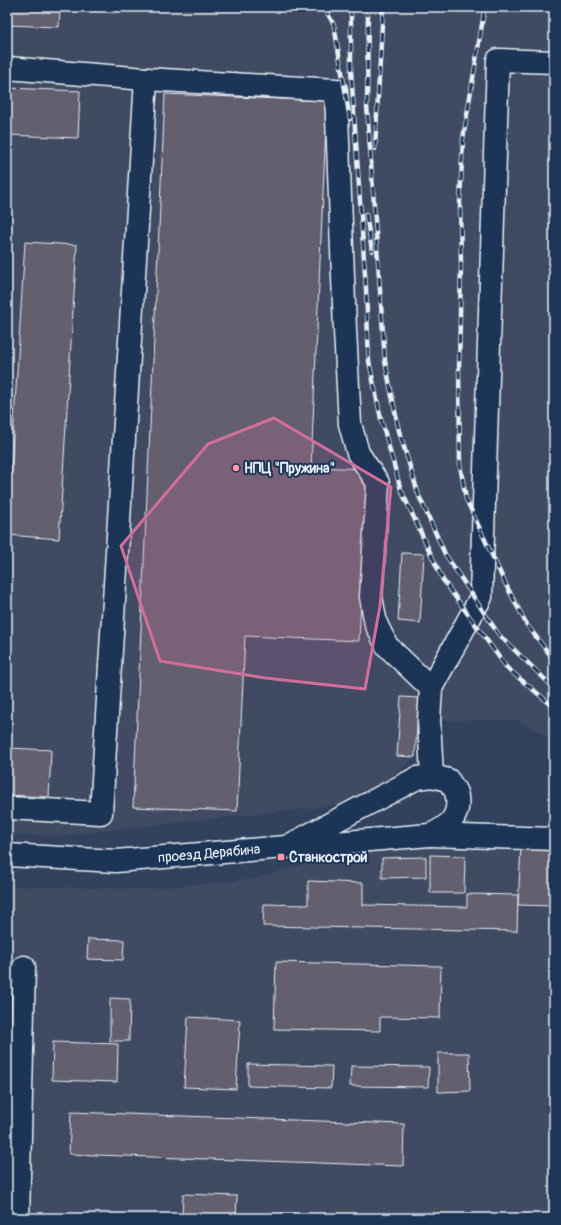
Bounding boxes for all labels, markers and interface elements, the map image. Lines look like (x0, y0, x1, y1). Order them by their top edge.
place label: НПЦ "Пружина" (244, 460, 335, 477)
marker: НПЦ "Пружина" (231, 463, 241, 473)
street label: проезд Дерябина (157, 841, 261, 866)
place label: Станкострой (289, 849, 368, 866)
marker: Станкострой (276, 852, 286, 862)

